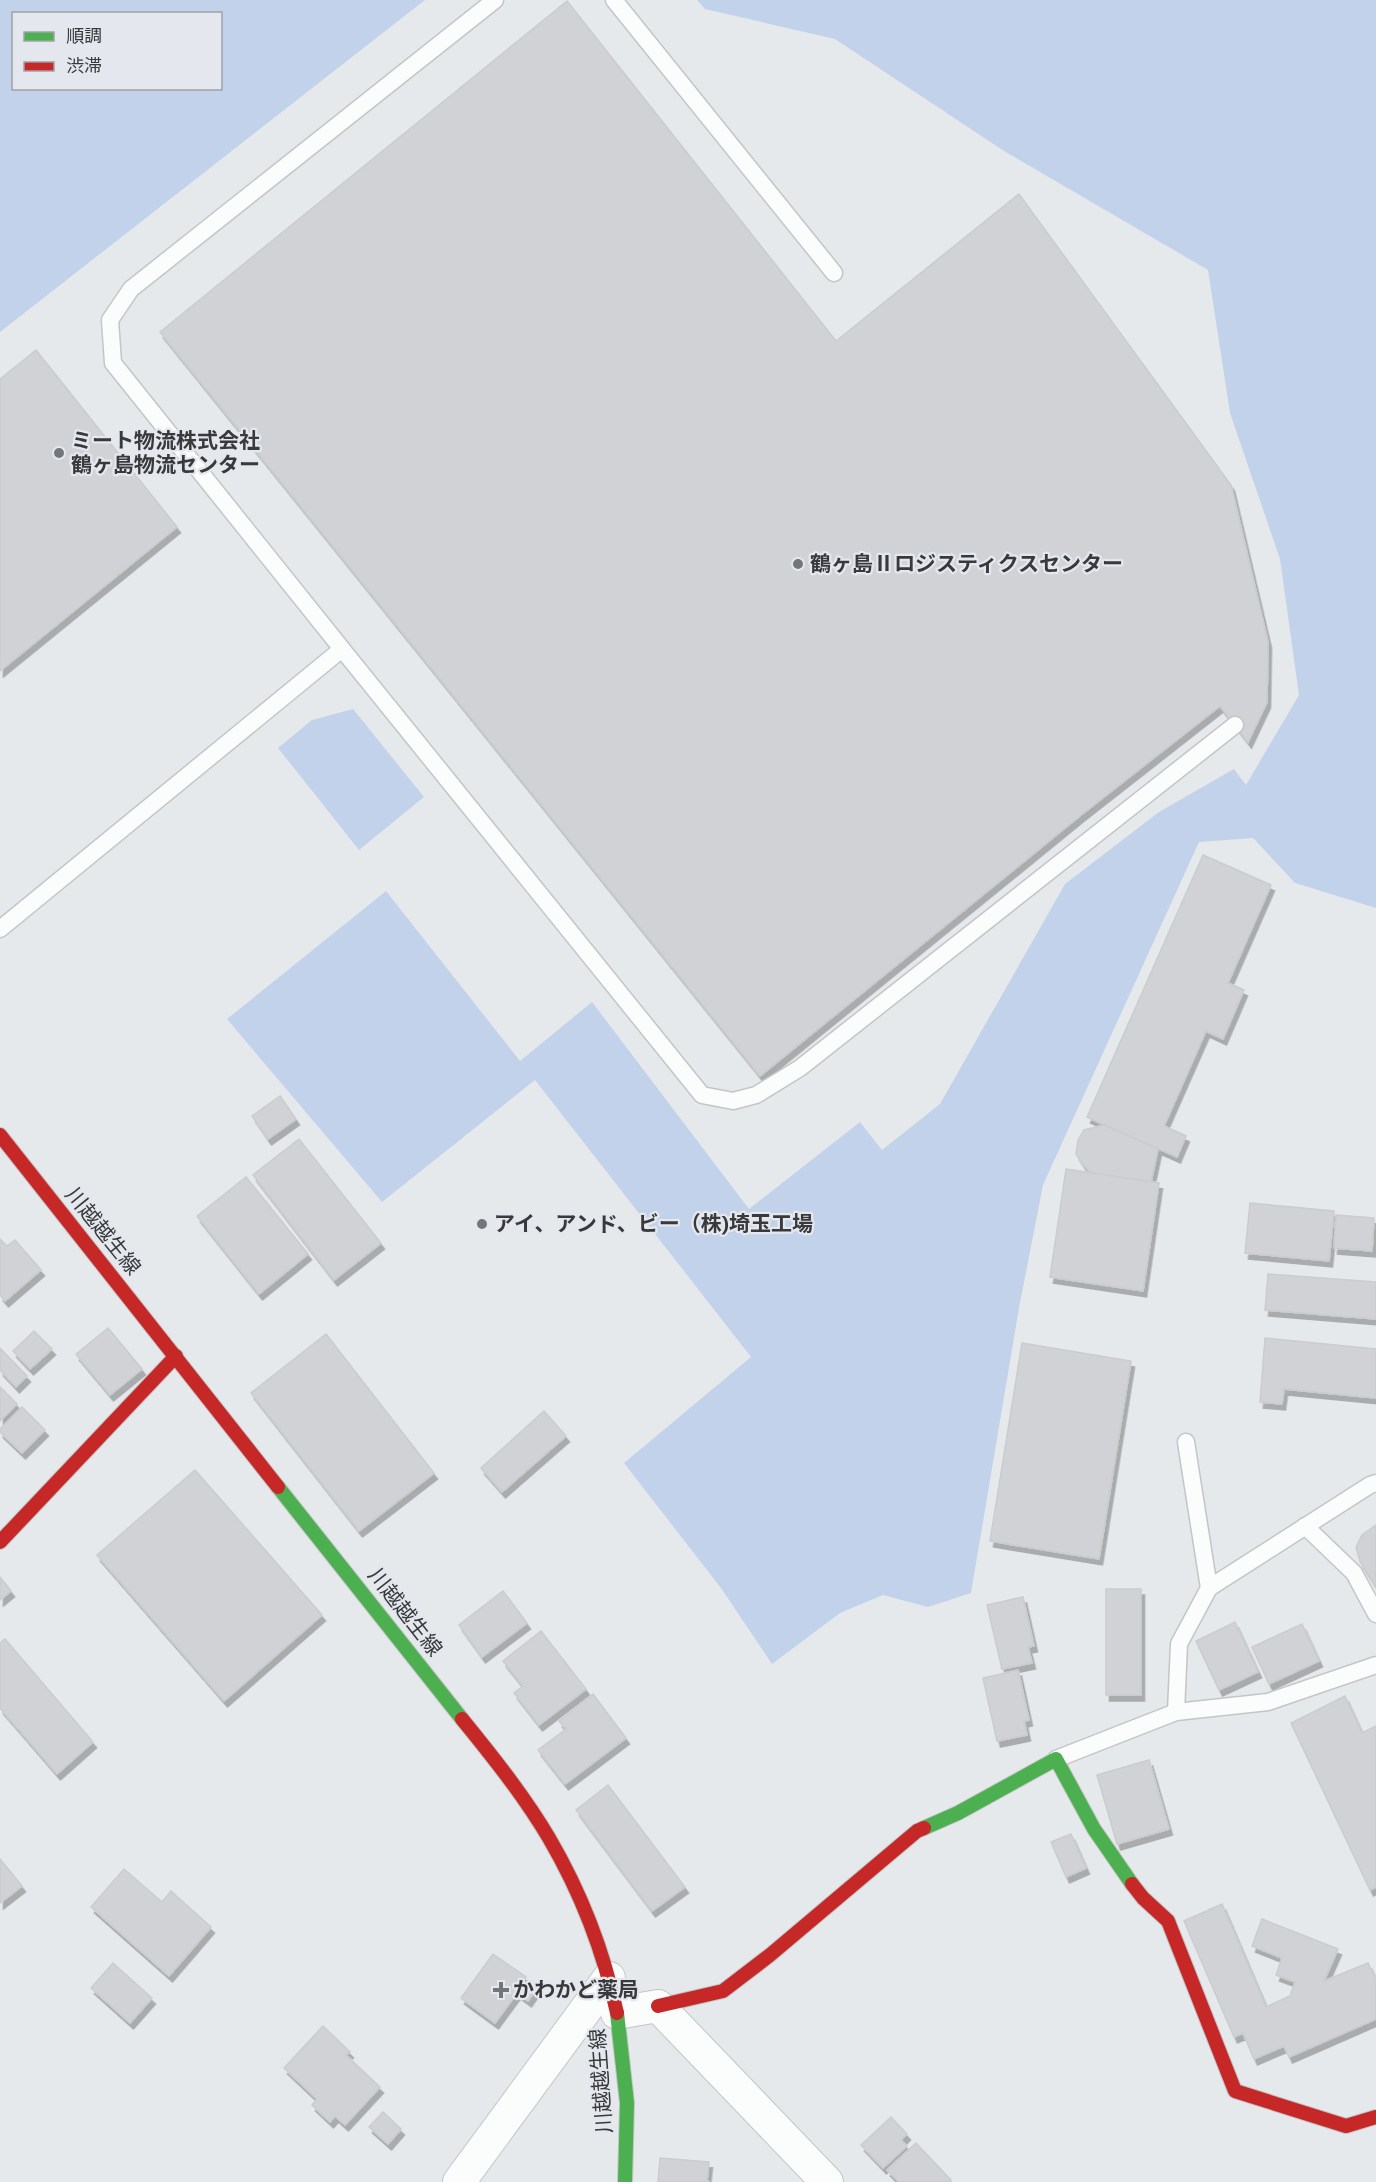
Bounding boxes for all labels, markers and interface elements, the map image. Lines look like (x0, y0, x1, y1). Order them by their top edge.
legend (12, 12, 222, 90)
text: 順調 (66, 24, 102, 47)
text: 渋滞 (66, 54, 102, 77)
place label: ミート物流株式会社 鶴ヶ島物流センター (71, 426, 260, 478)
marker: ミート物流株式会社 鶴ヶ島物流センター (52, 446, 66, 460)
place label: 鶴ヶ島Ⅱロジスティクスセンター (810, 549, 1123, 577)
marker: 鶴ヶ島Ⅱロジスティクスセンター (791, 557, 805, 571)
street label: 川越越生線 (60, 1181, 148, 1280)
place label: アイ、アンド、ビー（株)埼玉工場 (494, 1209, 813, 1237)
marker: アイ、アンド、ビー（株)埼玉工場 (475, 1217, 489, 1231)
street label: 川越越生線 (362, 1561, 449, 1661)
place label: かわかど薬局 (513, 1975, 639, 2003)
marker: かわかど薬局 (494, 1983, 508, 1997)
street label: 川越越生線 (582, 2028, 618, 2134)

